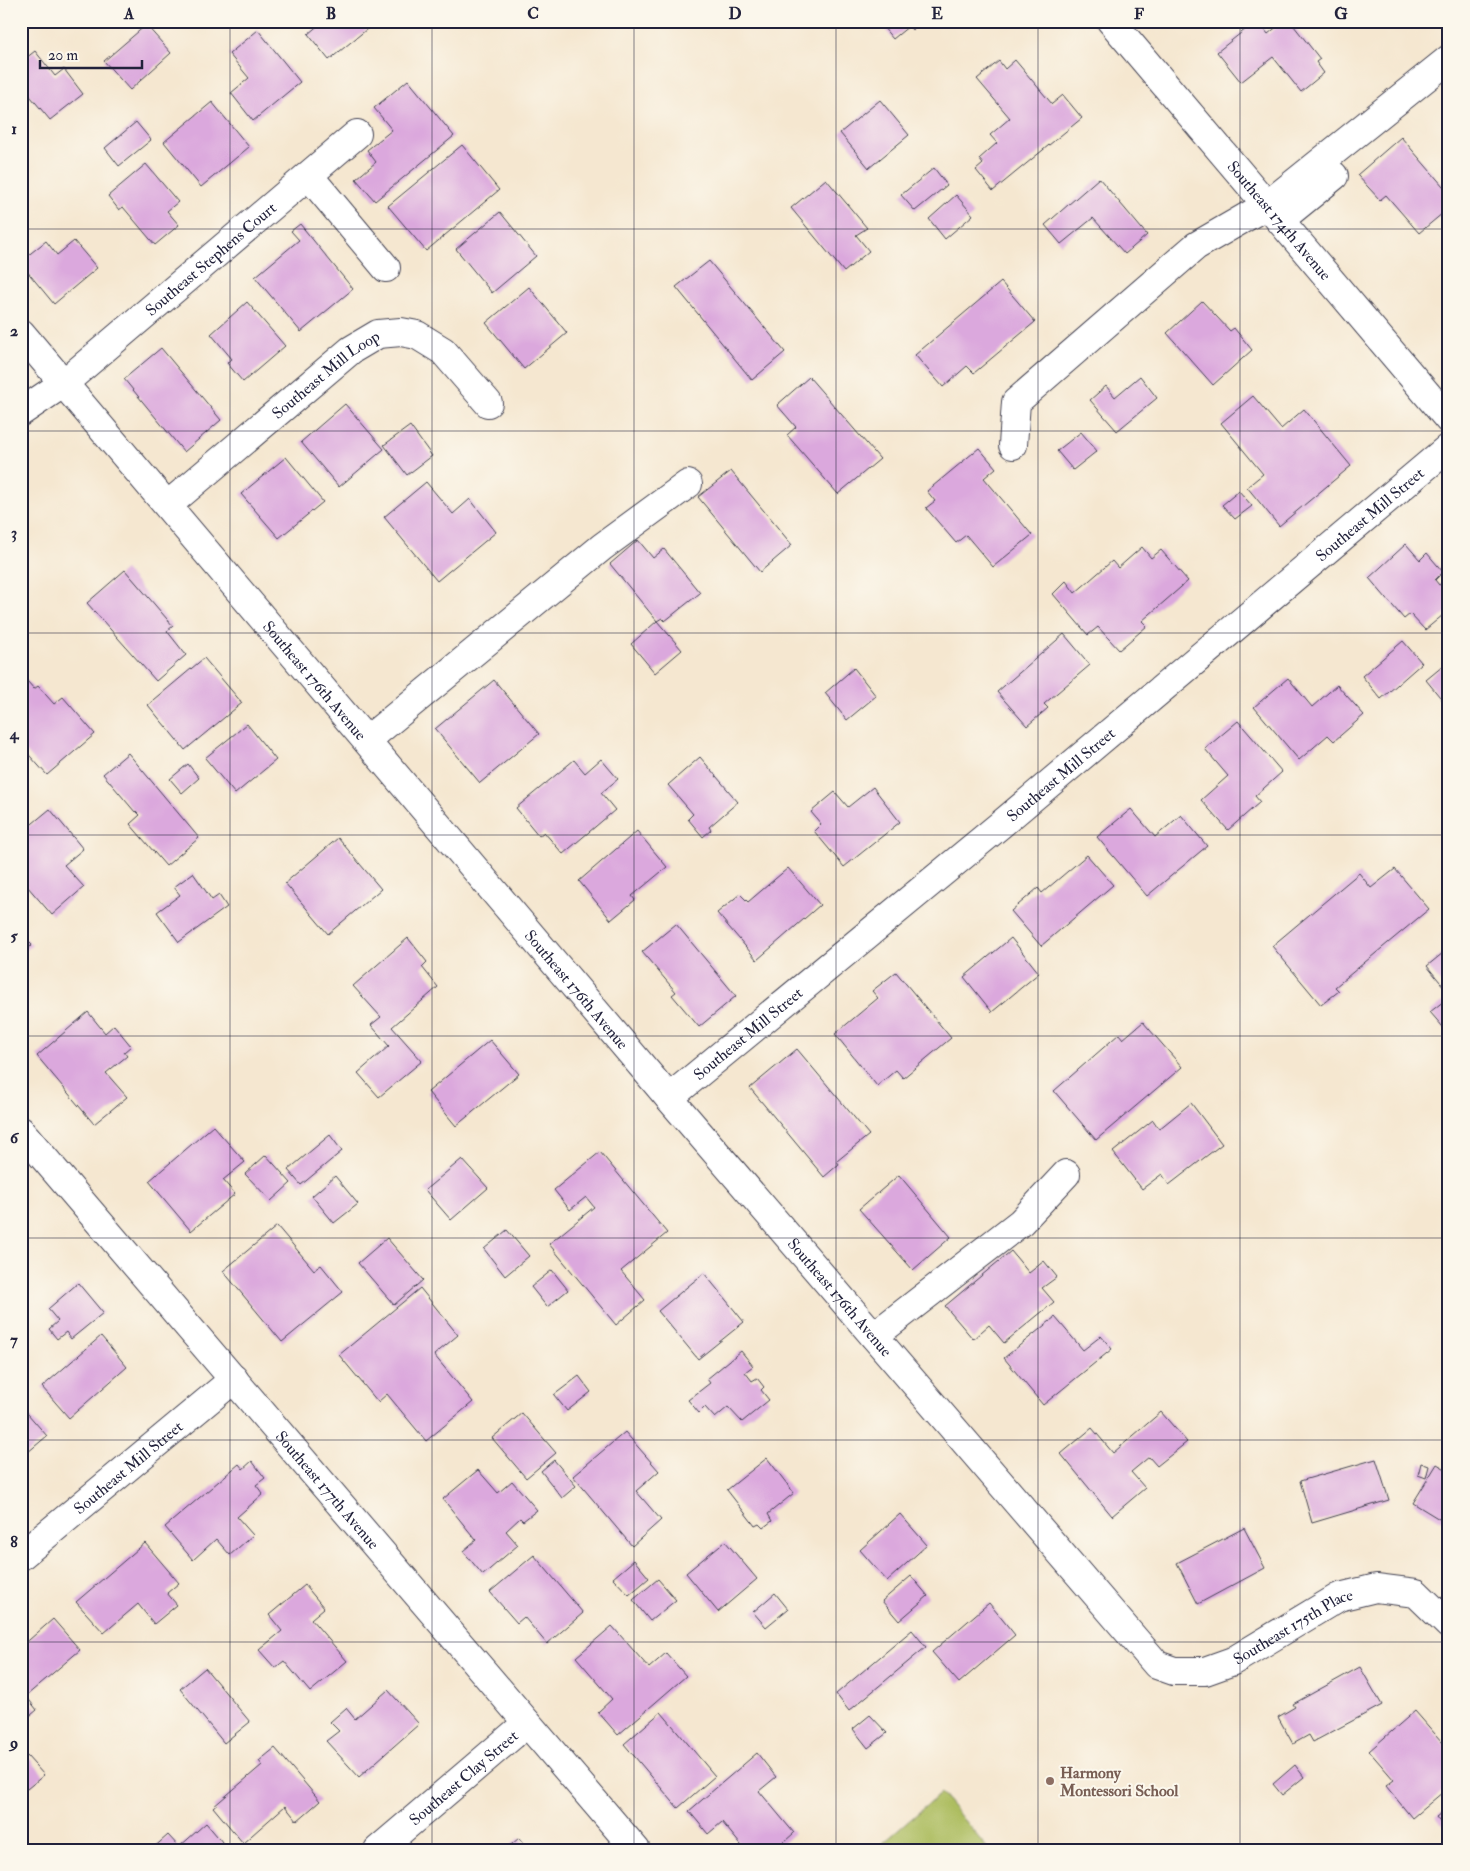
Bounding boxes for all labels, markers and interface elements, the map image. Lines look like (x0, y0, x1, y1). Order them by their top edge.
text: A (123, 4, 135, 24)
text: B (326, 4, 336, 24)
text: C (527, 4, 539, 24)
text: D (728, 4, 742, 24)
text: E (931, 4, 943, 24)
text: F (1134, 4, 1144, 24)
text: G (1334, 4, 1348, 24)
scale bar (40, 38, 142, 70)
text: 20 m (48, 46, 78, 65)
text: 1 (11, 119, 17, 139)
street label: Southeast 174th Avenue (1223, 157, 1335, 285)
street label: Southeast Stephens Court (141, 198, 281, 321)
text: 2 (10, 321, 18, 341)
street label: Southeast Mill Loop (268, 326, 384, 424)
street label: Southeast Mill Street (1312, 463, 1428, 566)
text: 3 (11, 523, 17, 543)
street label: Southeast 176th Avenue (258, 617, 371, 745)
text: 4 (9, 724, 20, 744)
street label: Southeast Mill Street (1003, 724, 1119, 826)
text: 5 (10, 926, 18, 946)
street label: Southeast 176th Avenue (520, 926, 632, 1054)
street label: Southeast Mill Street (690, 983, 807, 1085)
text: 6 (10, 1128, 20, 1148)
street label: Southeast 176th Avenue (783, 1234, 896, 1361)
text: 7 (10, 1330, 18, 1350)
street label: Southeast Mill Street (70, 1417, 187, 1519)
street label: Southeast 177th Avenue (271, 1427, 383, 1554)
text: 8 (10, 1532, 18, 1552)
street label: Southeast 175th Place (1230, 1585, 1355, 1670)
street label: Southeast Clay Street (405, 1726, 523, 1830)
text: 9 (8, 1733, 18, 1753)
place label: Harmony Montessori School (1059, 1763, 1179, 1801)
marker: Harmony Montessori School (1044, 1775, 1056, 1787)

